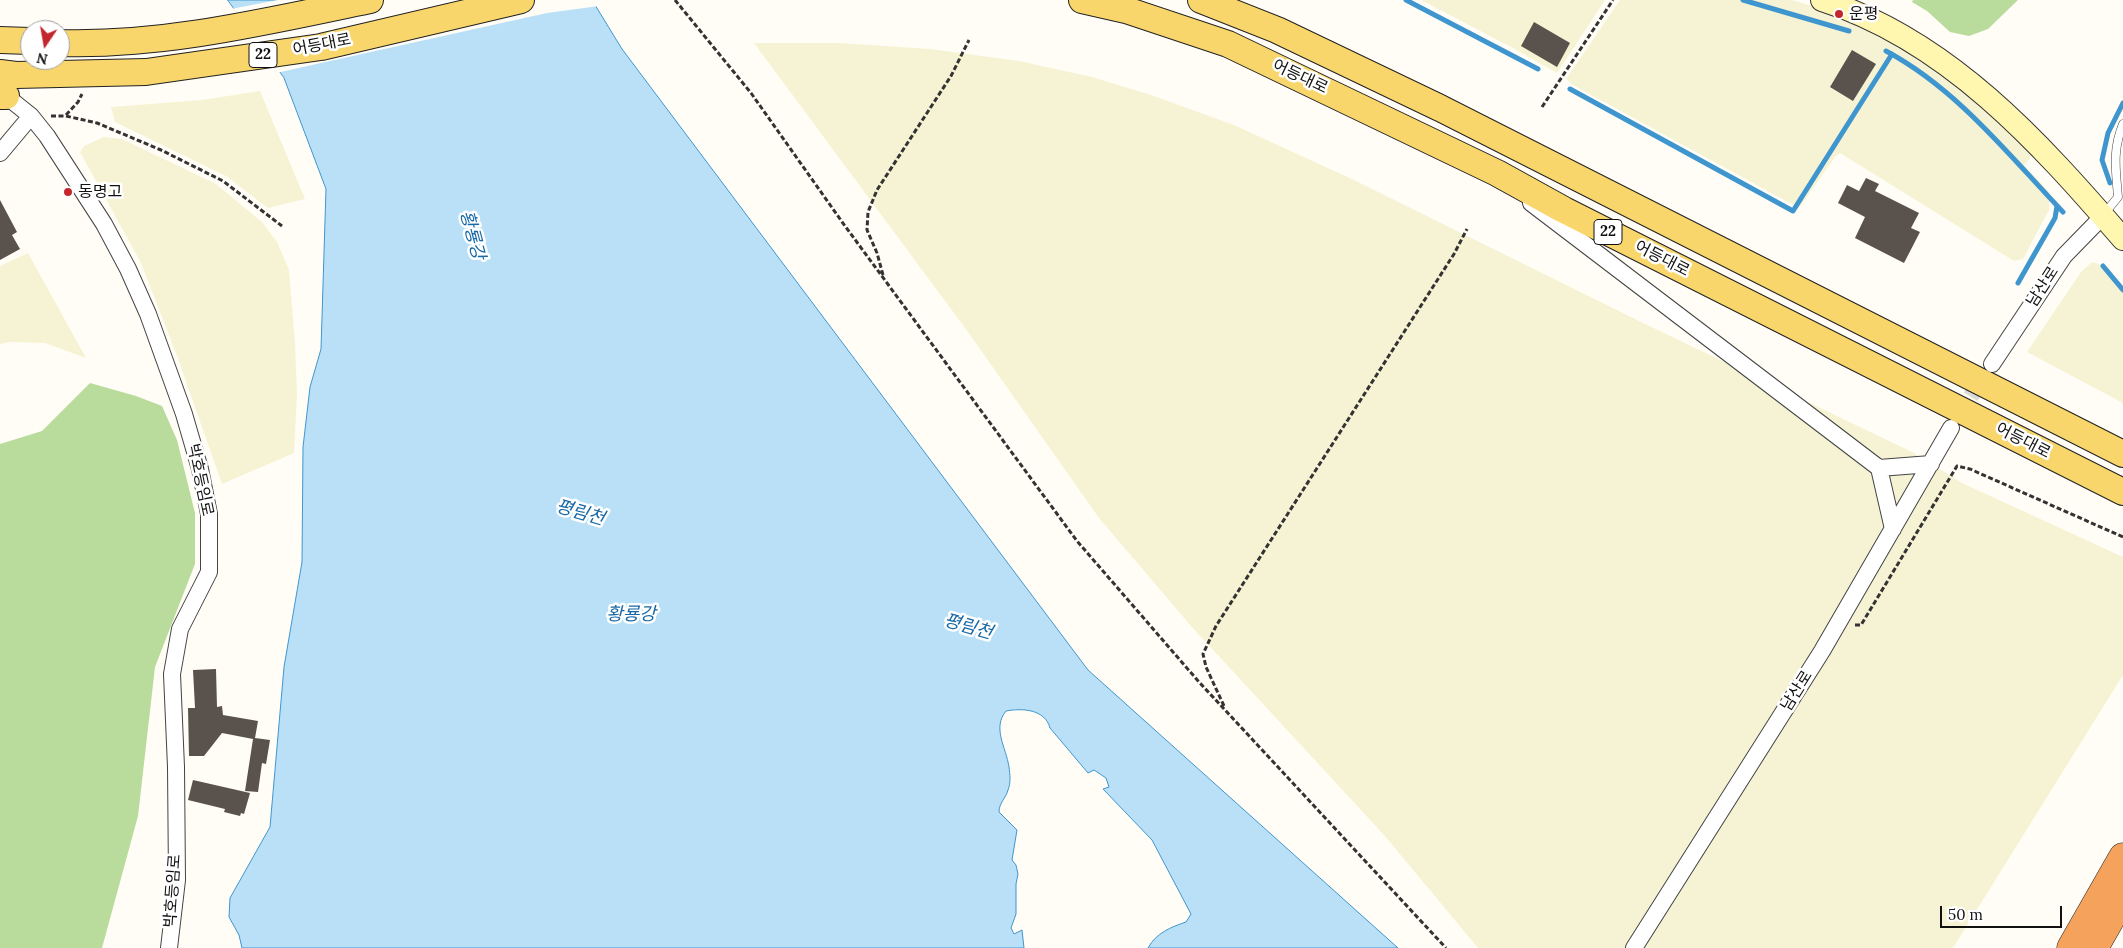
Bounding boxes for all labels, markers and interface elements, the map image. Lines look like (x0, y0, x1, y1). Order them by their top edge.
place label: 운평 (1849, 4, 1878, 24)
marker: 운평 (1833, 8, 1845, 20)
north arrow (20, 20, 70, 70)
street label: 어등대로 (291, 30, 353, 60)
road number: 22 (249, 42, 277, 68)
text: N (35, 49, 49, 69)
street label: 어등대로 (1269, 56, 1331, 98)
place label: 동명고 (78, 182, 122, 202)
marker: 동명고 (62, 186, 74, 198)
water label: 황룡강 (455, 208, 489, 262)
road number: 22 (1594, 220, 1622, 244)
street label: 어등대로 (1631, 237, 1693, 281)
street label: 남산로 (2023, 263, 2063, 311)
street label: 어등대로 (1992, 419, 2054, 463)
street label: 박호등임로 (183, 442, 217, 518)
water label: 평림천 (553, 496, 607, 530)
water label: 황룡강 (606, 604, 656, 626)
water label: 평림천 (941, 610, 995, 644)
street label: 남산로 (1777, 667, 1817, 715)
street label: 박호등임로 (161, 854, 185, 928)
scale bar (1943, 896, 2066, 928)
text: 50 m (1948, 905, 1983, 924)

